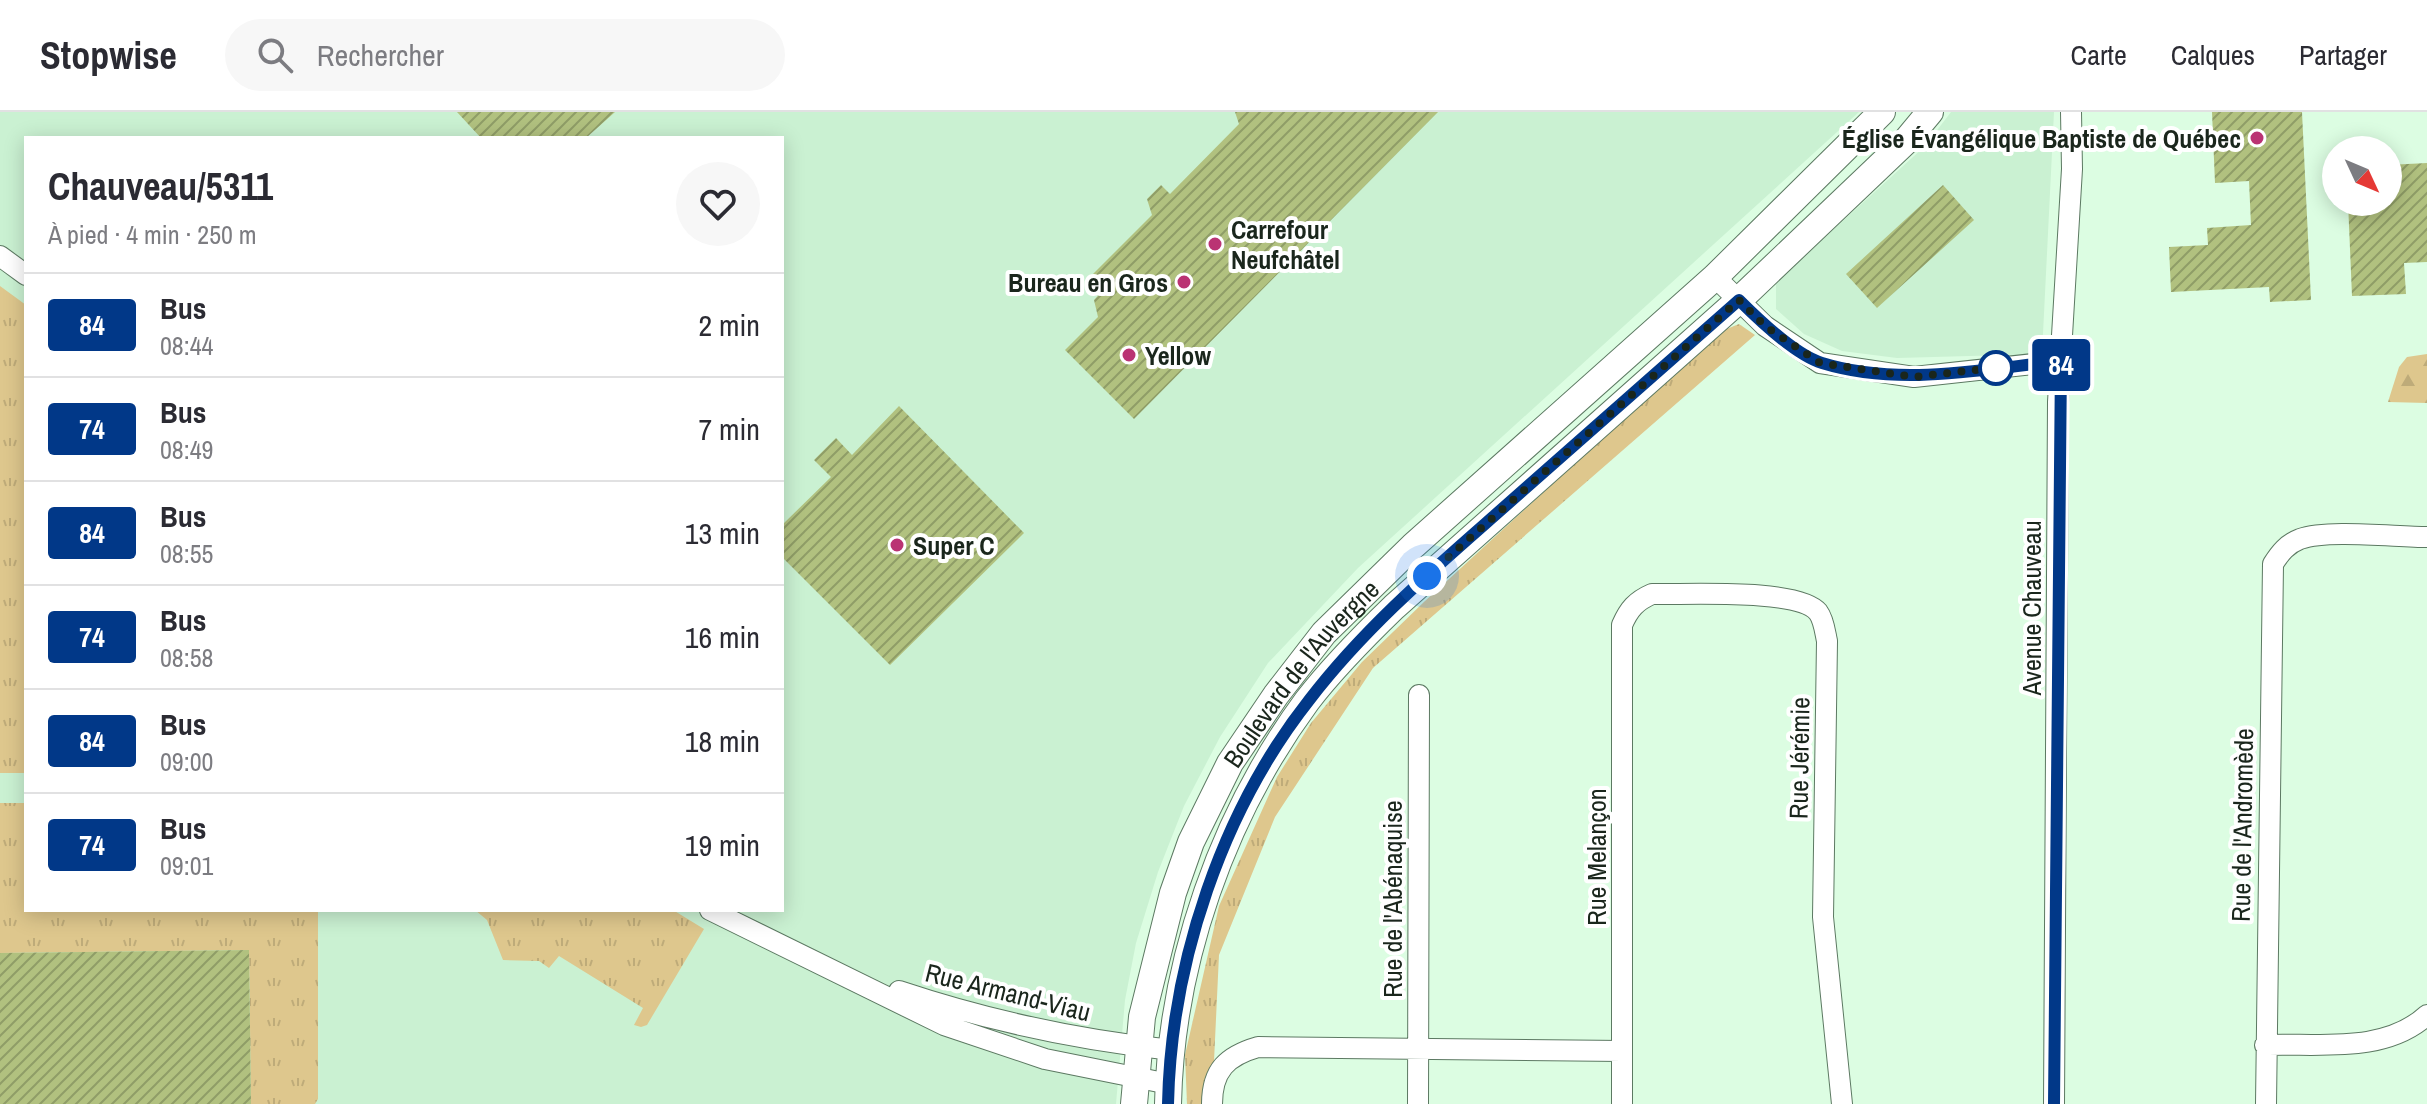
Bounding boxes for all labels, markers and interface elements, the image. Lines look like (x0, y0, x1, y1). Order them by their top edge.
search box (225, 19, 785, 91)
text: Stopwise (40, 30, 177, 81)
icon: search (253, 33, 297, 77)
text: Rechercher (317, 35, 444, 75)
text: Carte (2071, 36, 2127, 74)
text: Calques (2171, 36, 2255, 74)
text: Partager (2299, 36, 2387, 74)
place label: Église Évangélique Baptiste de Québec (1842, 121, 2241, 156)
marker: Église Évangélique Baptiste de Québec (2248, 129, 2266, 147)
north arrow (2322, 136, 2402, 216)
map controls (2322, 136, 2402, 216)
text: Chauveau/5311 (48, 161, 273, 212)
button: heart (676, 162, 760, 246)
place label: Carrefour Neufchâtel (1231, 212, 1340, 277)
text: À pied · 4 min · 250 m (48, 217, 257, 252)
marker: Carrefour Neufchâtel (1206, 235, 1224, 253)
place label: Bureau en Gros (1008, 265, 1168, 300)
marker: Bureau en Gros (1175, 273, 1193, 291)
text: Bus (160, 288, 206, 328)
text: 2 min (698, 305, 760, 345)
text: 84 (79, 306, 105, 344)
text: 08:44 (160, 328, 213, 363)
place label: Yellow (1145, 338, 1211, 373)
line badge: 84 (2025, 339, 2097, 391)
marker: Yellow (1120, 346, 1138, 364)
text: 84 (2048, 346, 2074, 384)
unlabelled marker (1979, 351, 2013, 385)
text: Bus (160, 392, 206, 432)
text: 7 min (698, 409, 760, 449)
text: 74 (79, 410, 105, 448)
text: 08:49 (160, 432, 213, 467)
text: Bus (160, 496, 206, 536)
text: 13 min (685, 513, 760, 553)
text: 84 (79, 514, 105, 552)
street label: Avenue Chauveau (2014, 520, 2049, 697)
place label: Super C (913, 528, 995, 563)
text: 08:55 (160, 536, 213, 571)
marker: Super C (888, 536, 906, 554)
your location (1407, 556, 1447, 596)
street label: Boulevard de l'Auvergne (1215, 572, 1386, 774)
text: Bus (160, 600, 206, 640)
text: 16 min (685, 617, 760, 657)
text: 74 (79, 618, 105, 656)
text: 08:58 (160, 640, 213, 675)
street label: Rue Jérémie (1780, 697, 1818, 819)
text: Bus (160, 704, 206, 744)
text: 18 min (685, 721, 760, 761)
text: 84 (79, 722, 105, 760)
street label: Rue de l'Andromède (2223, 728, 2261, 922)
text: 09:00 (160, 744, 213, 779)
street label: Rue Melançon (1579, 788, 1614, 926)
street label: Rue de l'Abénaquise (1375, 800, 1410, 998)
text: Bus (160, 808, 206, 848)
text: 19 min (685, 825, 760, 865)
text: 74 (79, 826, 105, 864)
text: 09:01 (160, 848, 213, 883)
street label: Rue Armand-Viau (922, 955, 1094, 1029)

